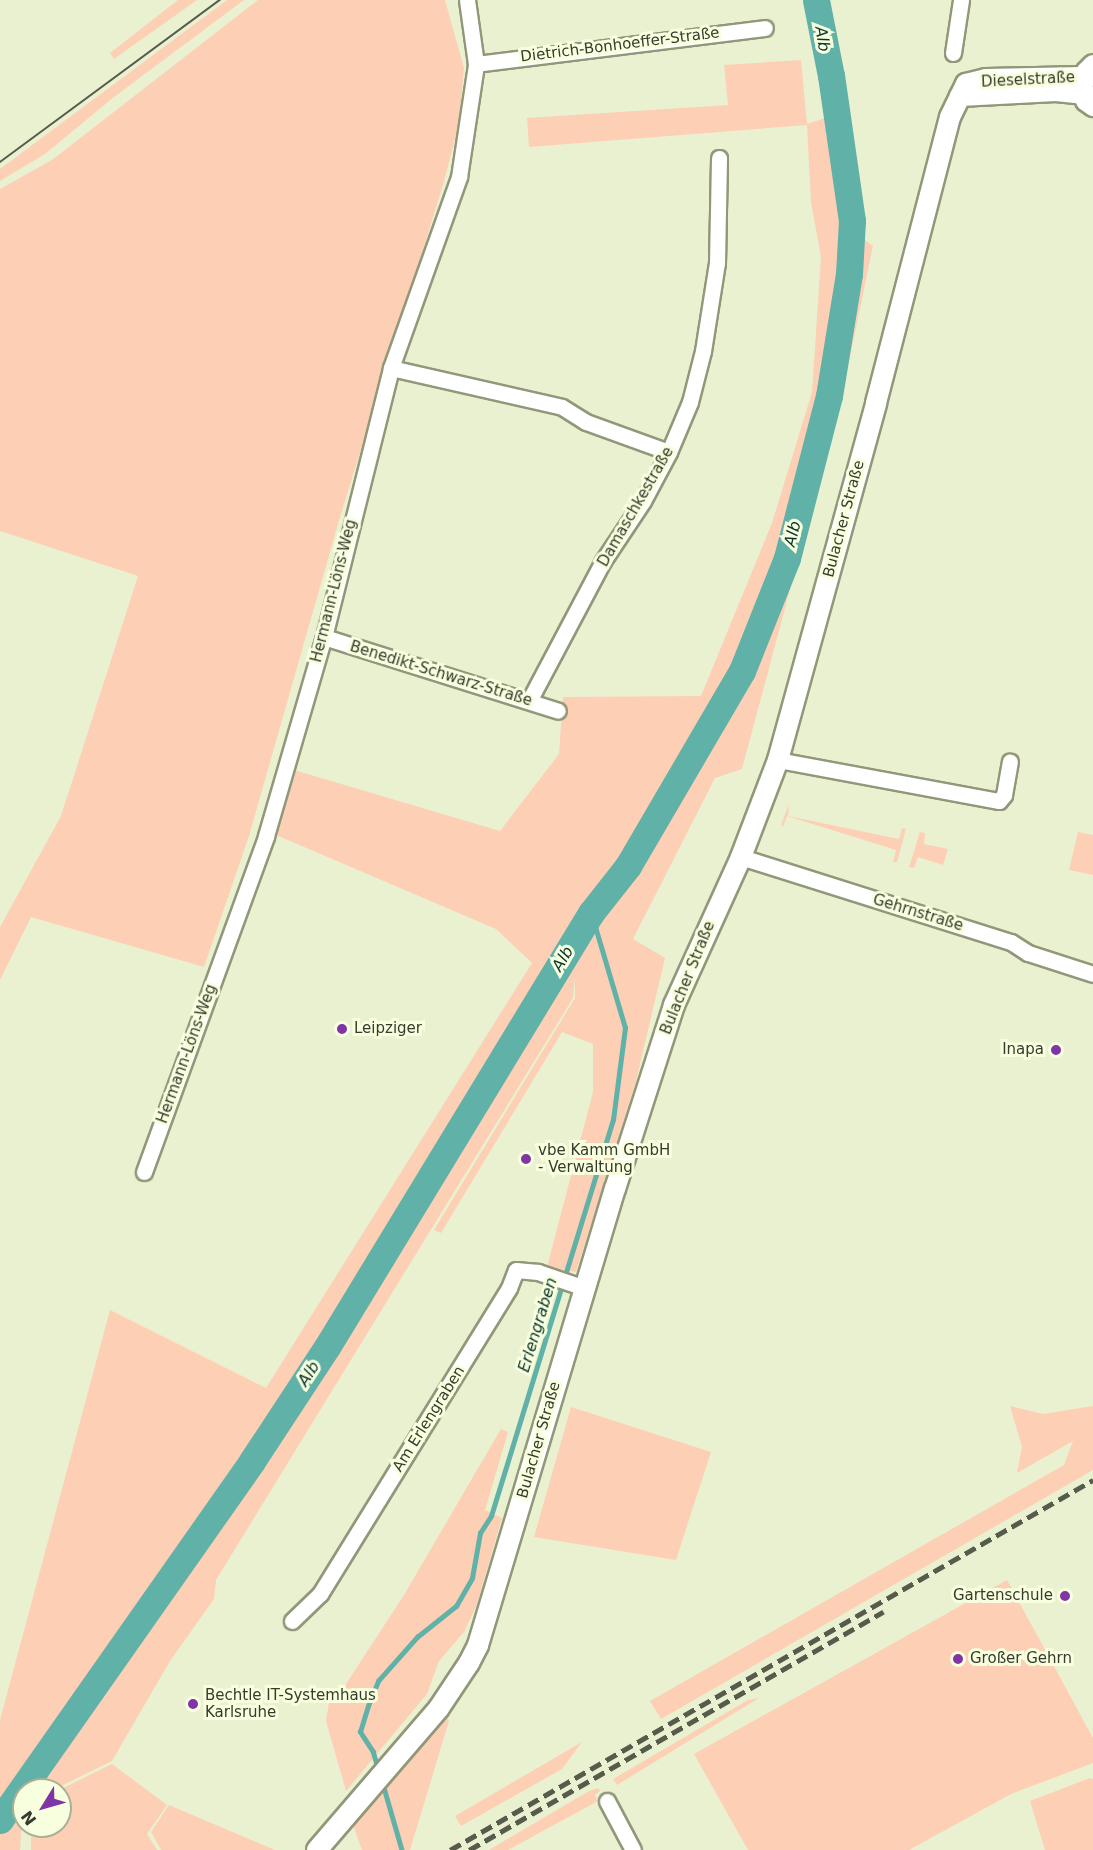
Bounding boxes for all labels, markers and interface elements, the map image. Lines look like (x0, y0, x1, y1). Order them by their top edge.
street label: Dietrich-Bonhoeffer-Straße (519, 24, 721, 66)
water label: Alb (811, 25, 833, 53)
street label: Dieselstraße (981, 69, 1075, 91)
street label: Damaschkestraße (594, 444, 678, 570)
street label: Bulacher Straße (820, 458, 868, 580)
street label: Hermann-Löns-Weg (308, 518, 360, 664)
water label: Alb (781, 519, 805, 549)
street label: Benedikt-Schwarz-Straße (348, 638, 534, 710)
street label: Gehrnstraße (871, 891, 965, 935)
street label: Bulacher Straße (657, 919, 719, 1037)
water label: Alb (548, 943, 578, 975)
street label: Hermann-Löns-Weg (153, 982, 221, 1126)
place label: Leipziger (354, 1020, 422, 1038)
marker: Leipziger (335, 1022, 349, 1036)
place label: Inapa (1002, 1041, 1044, 1059)
marker: Inapa (1049, 1043, 1063, 1057)
place label: vbe Kamm GmbH - Verwaltung (538, 1141, 670, 1176)
marker: vbe Kamm GmbH - Verwaltung (519, 1152, 533, 1166)
water label: Erlengraben (515, 1275, 561, 1375)
water label: Alb (294, 1358, 324, 1390)
street label: Am Erlengraben (389, 1363, 469, 1475)
street label: Bulacher Straße (514, 1380, 564, 1500)
place label: Gartenschule (953, 1587, 1053, 1605)
marker: Gartenschule (1058, 1589, 1072, 1603)
place label: Großer Gehrn (970, 1650, 1072, 1668)
marker: Großer Gehrn (951, 1652, 965, 1666)
place label: Bechtle IT-Systemhaus Karlsruhe (205, 1686, 376, 1721)
marker: Bechtle IT-Systemhaus Karlsruhe (186, 1697, 200, 1711)
north arrow (12, 1778, 72, 1838)
text: N (17, 1807, 40, 1829)

